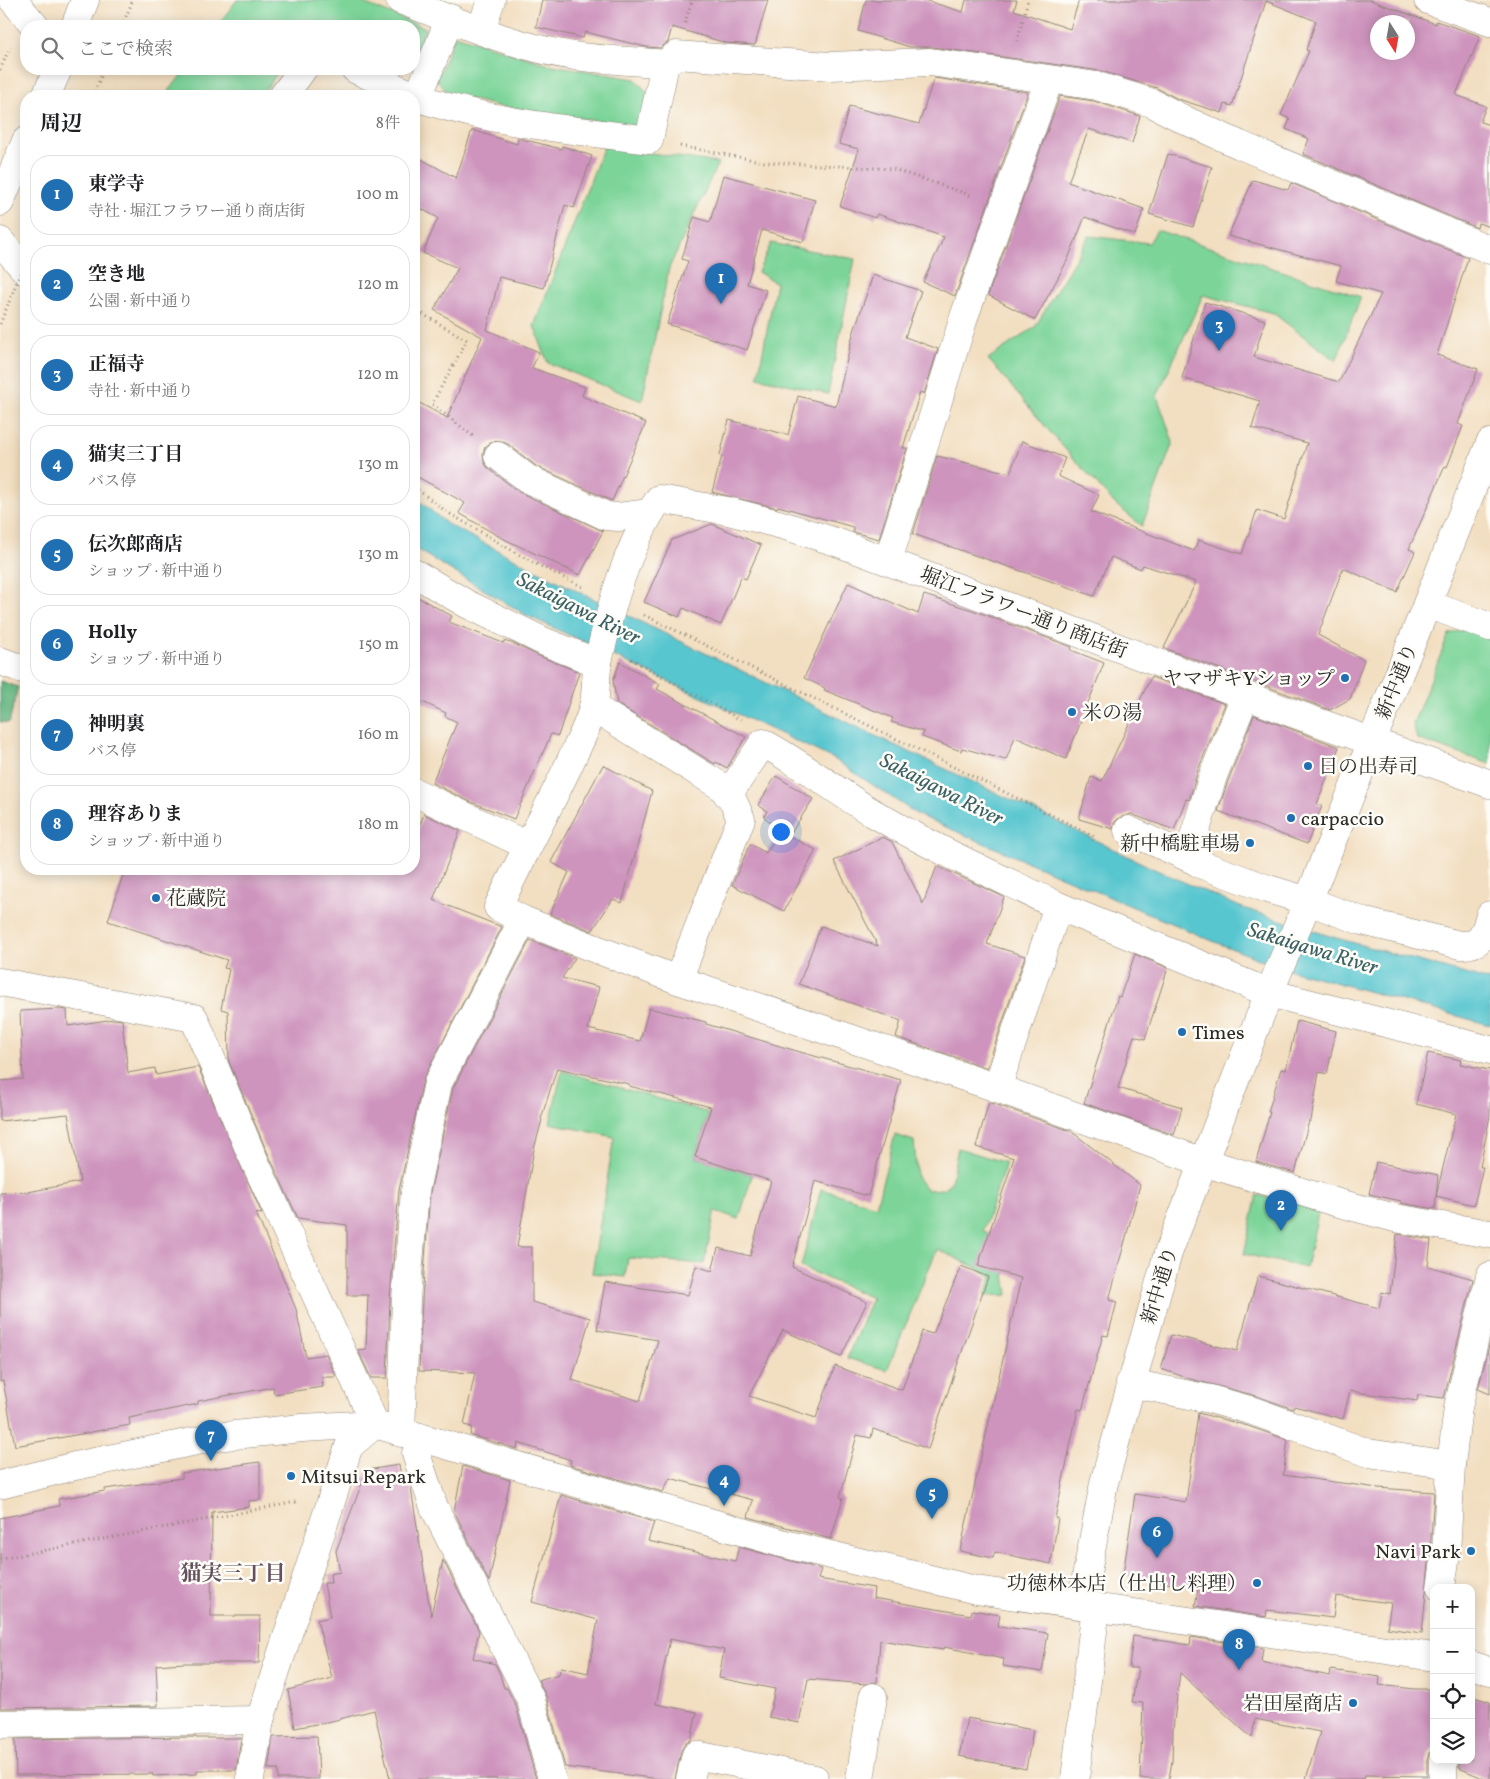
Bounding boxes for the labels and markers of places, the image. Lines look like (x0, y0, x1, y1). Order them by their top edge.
pin: 1 (705, 263, 737, 304)
pin: 3 (1203, 310, 1235, 351)
place label: ヤマザキYショップ (1163, 666, 1335, 694)
marker: ヤマザキYショップ (1339, 672, 1351, 684)
place label: 米の湯 (1082, 700, 1142, 728)
marker: 米の湯 (1066, 706, 1078, 718)
place label: 日の出寿司 (1318, 754, 1418, 782)
marker: 日の出寿司 (1302, 760, 1314, 772)
place label: carpaccio (1301, 806, 1384, 834)
marker: carpaccio (1285, 812, 1297, 824)
place label: 新中橋駐車場 (1120, 831, 1240, 859)
marker: 新中橋駐車場 (1244, 837, 1256, 849)
place label: 花蔵院 (166, 886, 226, 914)
marker: 花蔵院 (150, 892, 162, 904)
place label: Times (1192, 1020, 1244, 1048)
marker: Times (1176, 1026, 1188, 1038)
pin: 2 (1265, 1190, 1297, 1231)
pin: 7 (195, 1420, 227, 1461)
place label: Mitsui Repark (301, 1464, 426, 1492)
pin: 4 (708, 1465, 740, 1506)
marker: Mitsui Repark (285, 1470, 297, 1482)
pin: 5 (916, 1478, 948, 1519)
pin: 6 (1141, 1517, 1173, 1558)
place label: Navi Park (1375, 1539, 1461, 1567)
marker: Navi Park (1465, 1545, 1477, 1557)
place label: 功徳林本店（仕出し料理） (1007, 1571, 1247, 1599)
marker: 功徳林本店（仕出し料理） (1251, 1577, 1263, 1589)
pin: 8 (1223, 1629, 1255, 1670)
place label: 岩田屋商店 (1243, 1691, 1343, 1719)
marker: 岩田屋商店 (1347, 1697, 1359, 1709)

